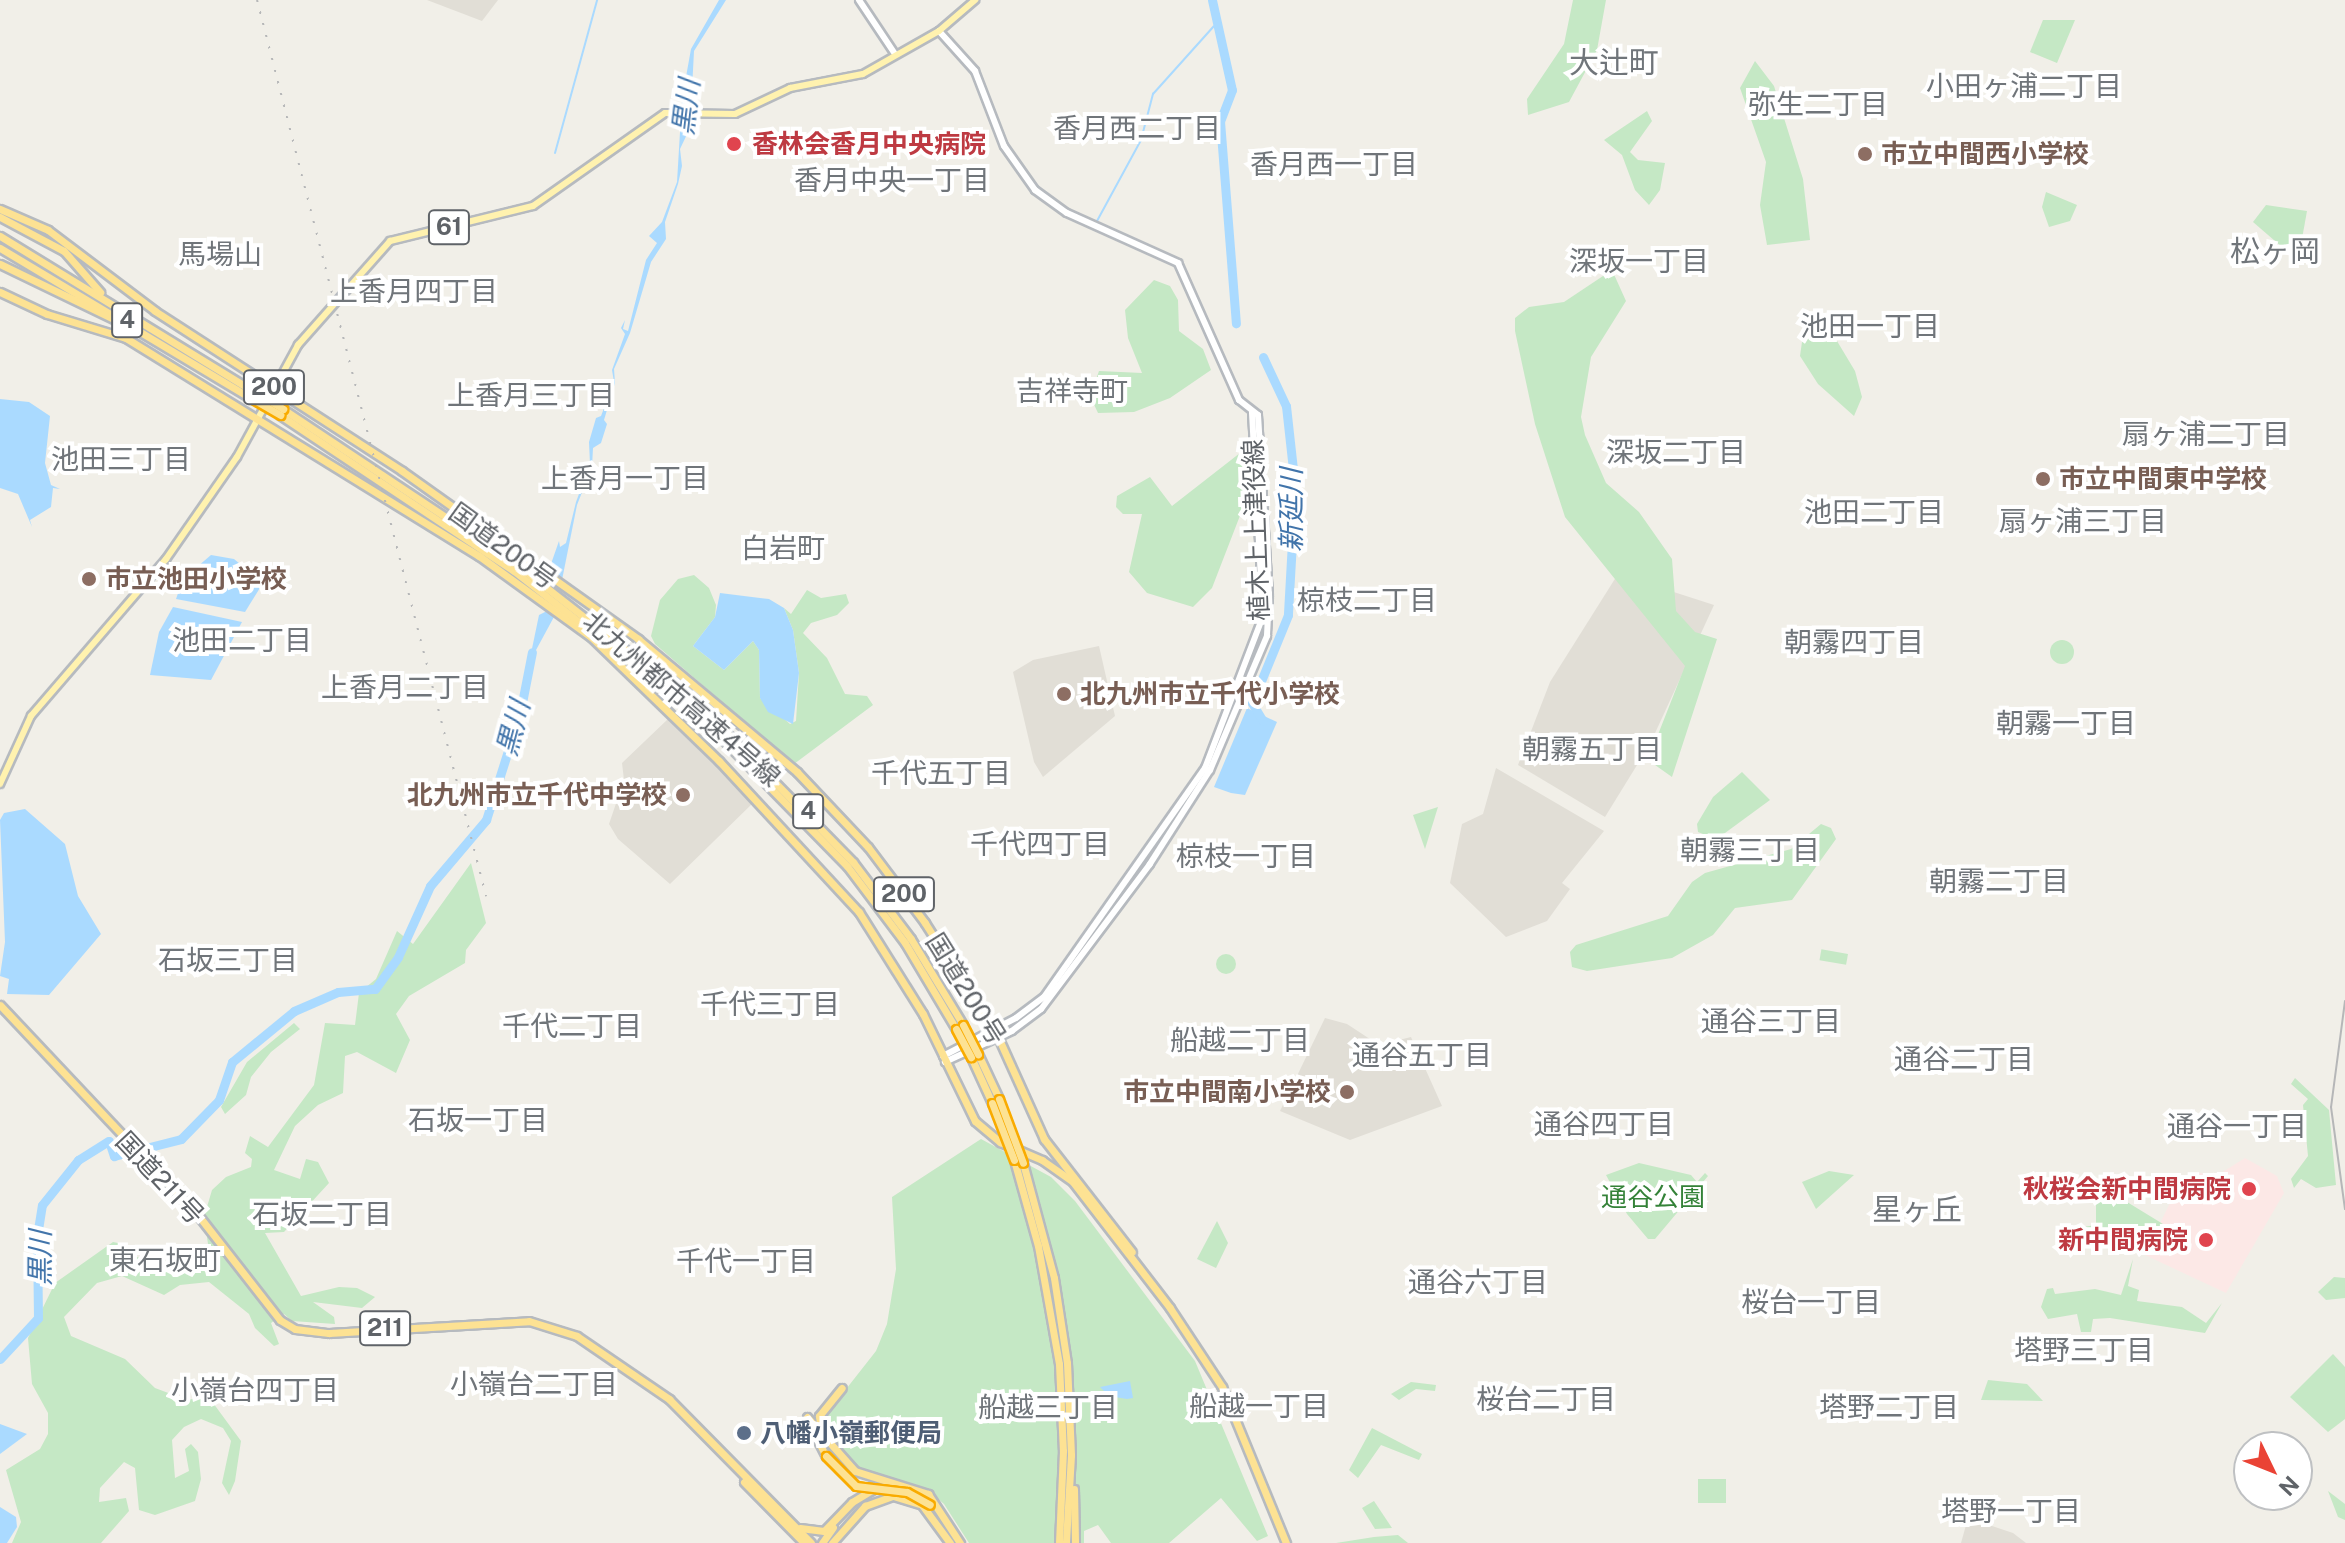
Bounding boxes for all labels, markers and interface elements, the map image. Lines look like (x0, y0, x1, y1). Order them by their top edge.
district label: 大辻町 (1569, 44, 1659, 80)
district label: 小田ヶ浦二丁目 (1926, 69, 2122, 103)
water label: 黒川 (666, 77, 706, 137)
district label: 弥生二丁目 (1748, 87, 1888, 121)
district label: 香月西二丁目 (1053, 111, 1221, 145)
place label: 香林会香月中央病院 (752, 128, 986, 160)
marker: 香林会香月中央病院 (723, 133, 745, 155)
place label: 市立中間西小学校 (1881, 138, 2089, 170)
marker: 市立中間西小学校 (1856, 145, 1874, 163)
district label: 香月西一丁目 (1250, 147, 1418, 181)
district label: 香月中央一丁目 (794, 163, 990, 197)
road number: 61 (427, 207, 471, 247)
district label: 松ヶ岡 (2230, 233, 2320, 269)
district label: 馬場山 (178, 237, 262, 271)
district label: 深坂一丁目 (1569, 244, 1709, 278)
district label: 上香月四丁目 (330, 274, 498, 308)
road number: 4 (111, 300, 143, 340)
district label: 池田一丁目 (1800, 309, 1940, 343)
road number: 200 (242, 367, 306, 407)
district label: 吉祥寺町 (1016, 374, 1128, 408)
district label: 上香月三丁目 (447, 378, 615, 412)
district label: 扇ヶ浦二丁目 (2122, 417, 2290, 451)
district label: 深坂二丁目 (1606, 435, 1746, 469)
street label: 植木上上津役線 (1237, 439, 1275, 621)
district label: 池田三丁目 (51, 442, 191, 476)
district label: 上香月一丁目 (541, 461, 709, 495)
place label: 市立中間東中学校 (2059, 463, 2267, 495)
water label: 新延川 (1274, 468, 1308, 552)
marker: 市立中間東中学校 (2034, 470, 2052, 488)
district label: 池田二丁目 (1804, 495, 1944, 529)
street label: 国道200号 (443, 497, 563, 595)
district label: 扇ヶ浦三丁目 (1999, 504, 2167, 538)
district label: 白岩町 (741, 531, 825, 565)
place label: 市立池田小学校 (105, 563, 287, 595)
marker: 市立池田小学校 (80, 570, 98, 588)
district label: 椋枝二丁目 (1297, 583, 1437, 617)
street label: 北九州都市高速4号線 (577, 605, 787, 793)
district label: 池田二丁目 (172, 623, 312, 657)
district label: 朝霧四丁目 (1784, 625, 1924, 659)
district label: 上香月二丁目 (321, 670, 489, 704)
place label: 北九州市立千代小学校 (1080, 678, 1340, 710)
marker: 北九州市立千代小学校 (1055, 685, 1073, 703)
water label: 黒川 (490, 697, 536, 759)
district label: 朝霧一丁目 (1996, 706, 2136, 740)
district label: 朝霧五丁目 (1522, 732, 1662, 766)
district label: 千代五丁目 (871, 756, 1011, 790)
place label: 北九州市立千代中学校 (407, 779, 667, 811)
marker: 北九州市立千代中学校 (674, 786, 692, 804)
road number: 4 (792, 791, 824, 831)
district label: 千代四丁目 (970, 827, 1110, 861)
district label: 朝霧三丁目 (1680, 833, 1820, 867)
district label: 椋枝一丁目 (1176, 839, 1316, 873)
district label: 朝霧二丁目 (1929, 864, 2069, 898)
road number: 200 (872, 874, 936, 914)
street label: 国道200号 (920, 928, 1012, 1050)
district label: 石坂三丁目 (158, 943, 298, 977)
district label: 千代三丁目 (700, 987, 840, 1021)
district label: 通谷三丁目 (1701, 1004, 1841, 1038)
district label: 千代二丁目 (502, 1009, 642, 1043)
district label: 船越二丁目 (1170, 1023, 1310, 1057)
district label: 通谷五丁目 (1352, 1038, 1492, 1072)
district label: 通谷二丁目 (1894, 1042, 2034, 1076)
place label: 市立中間南小学校 (1123, 1076, 1331, 1108)
marker: 市立中間南小学校 (1338, 1083, 1356, 1101)
district label: 石坂一丁目 (408, 1103, 548, 1137)
district label: 通谷四丁目 (1534, 1107, 1674, 1141)
district label: 通谷一丁目 (2167, 1109, 2307, 1143)
street label: 国道211号 (109, 1125, 211, 1231)
place label: 秋桜会新中間病院 (2023, 1173, 2231, 1205)
marker: 秋桜会新中間病院 (2238, 1178, 2260, 1200)
park label: 通谷公園 (1601, 1181, 1705, 1213)
district label: 星ヶ丘 (1872, 1191, 1962, 1227)
district label: 石坂二丁目 (252, 1197, 392, 1231)
place label: 新中間病院 (2058, 1224, 2188, 1256)
marker: 新中間病院 (2195, 1229, 2217, 1251)
water label: 黒川 (23, 1230, 57, 1286)
district label: 東石坂町 (109, 1243, 221, 1277)
district label: 千代一丁目 (676, 1244, 816, 1278)
district label: 通谷六丁目 (1408, 1265, 1548, 1299)
district label: 桜台一丁目 (1741, 1285, 1881, 1319)
road number: 211 (359, 1308, 411, 1348)
district label: 塔野三丁目 (2014, 1333, 2154, 1367)
district label: 小嶺台二丁目 (450, 1367, 618, 1401)
district label: 小嶺台四丁目 (171, 1373, 339, 1407)
district label: 桜台二丁目 (1476, 1382, 1616, 1416)
district label: 船越一丁目 (1189, 1389, 1329, 1423)
district label: 船越三丁目 (978, 1390, 1118, 1424)
district label: 塔野二丁目 (1819, 1390, 1959, 1424)
place label: 八幡小嶺郵便局 (760, 1417, 942, 1449)
marker: 八幡小嶺郵便局 (735, 1424, 753, 1442)
north arrow (2233, 1431, 2313, 1511)
text: N (2274, 1471, 2304, 1501)
district label: 塔野一丁目 (1941, 1494, 2081, 1528)

